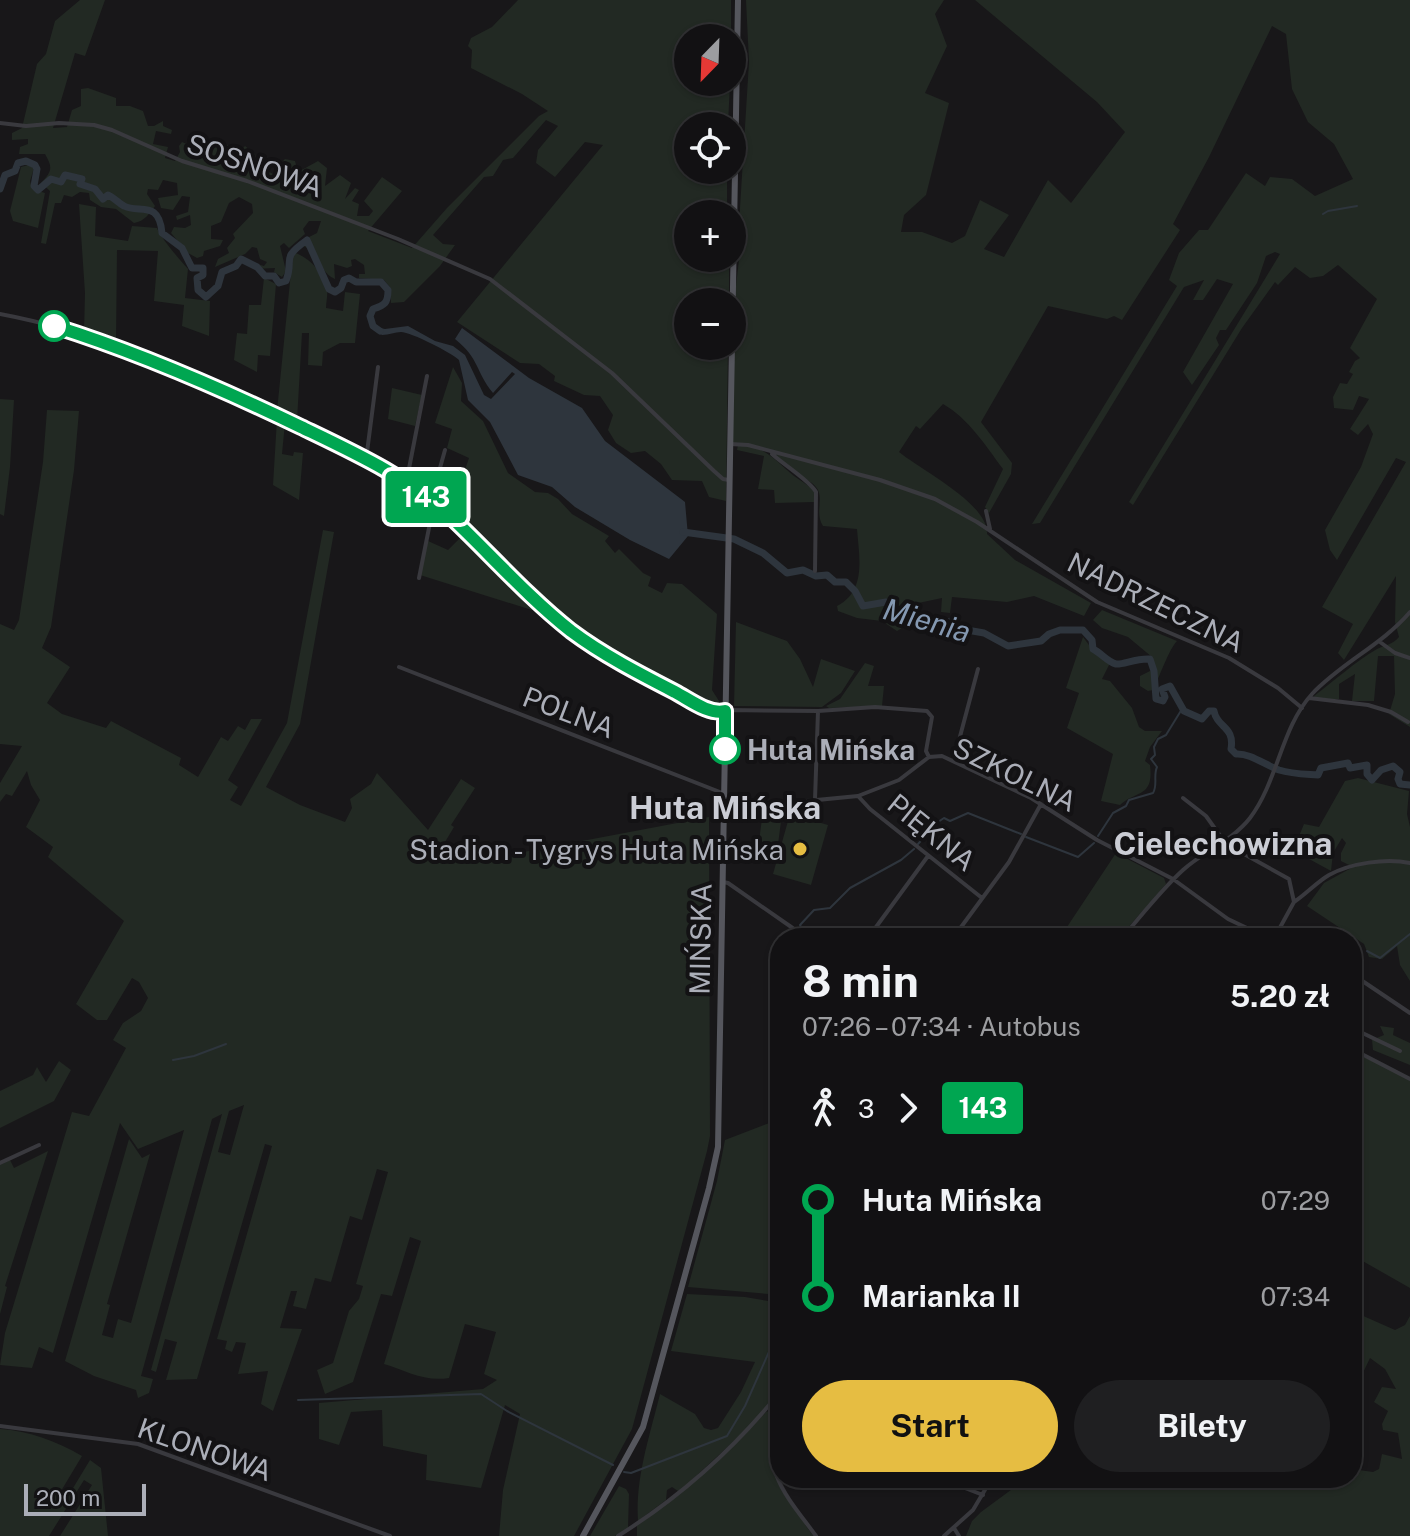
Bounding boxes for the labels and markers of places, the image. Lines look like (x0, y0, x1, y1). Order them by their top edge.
unlabelled marker (39, 311, 69, 341)
place label: Huta Mińska (747, 733, 915, 766)
marker: Huta Mińska (710, 734, 740, 764)
place label: Stadion - Tygrys Huta Mińska (409, 833, 784, 866)
marker: Stadion - Tygrys Huta Mińska (791, 840, 809, 858)

